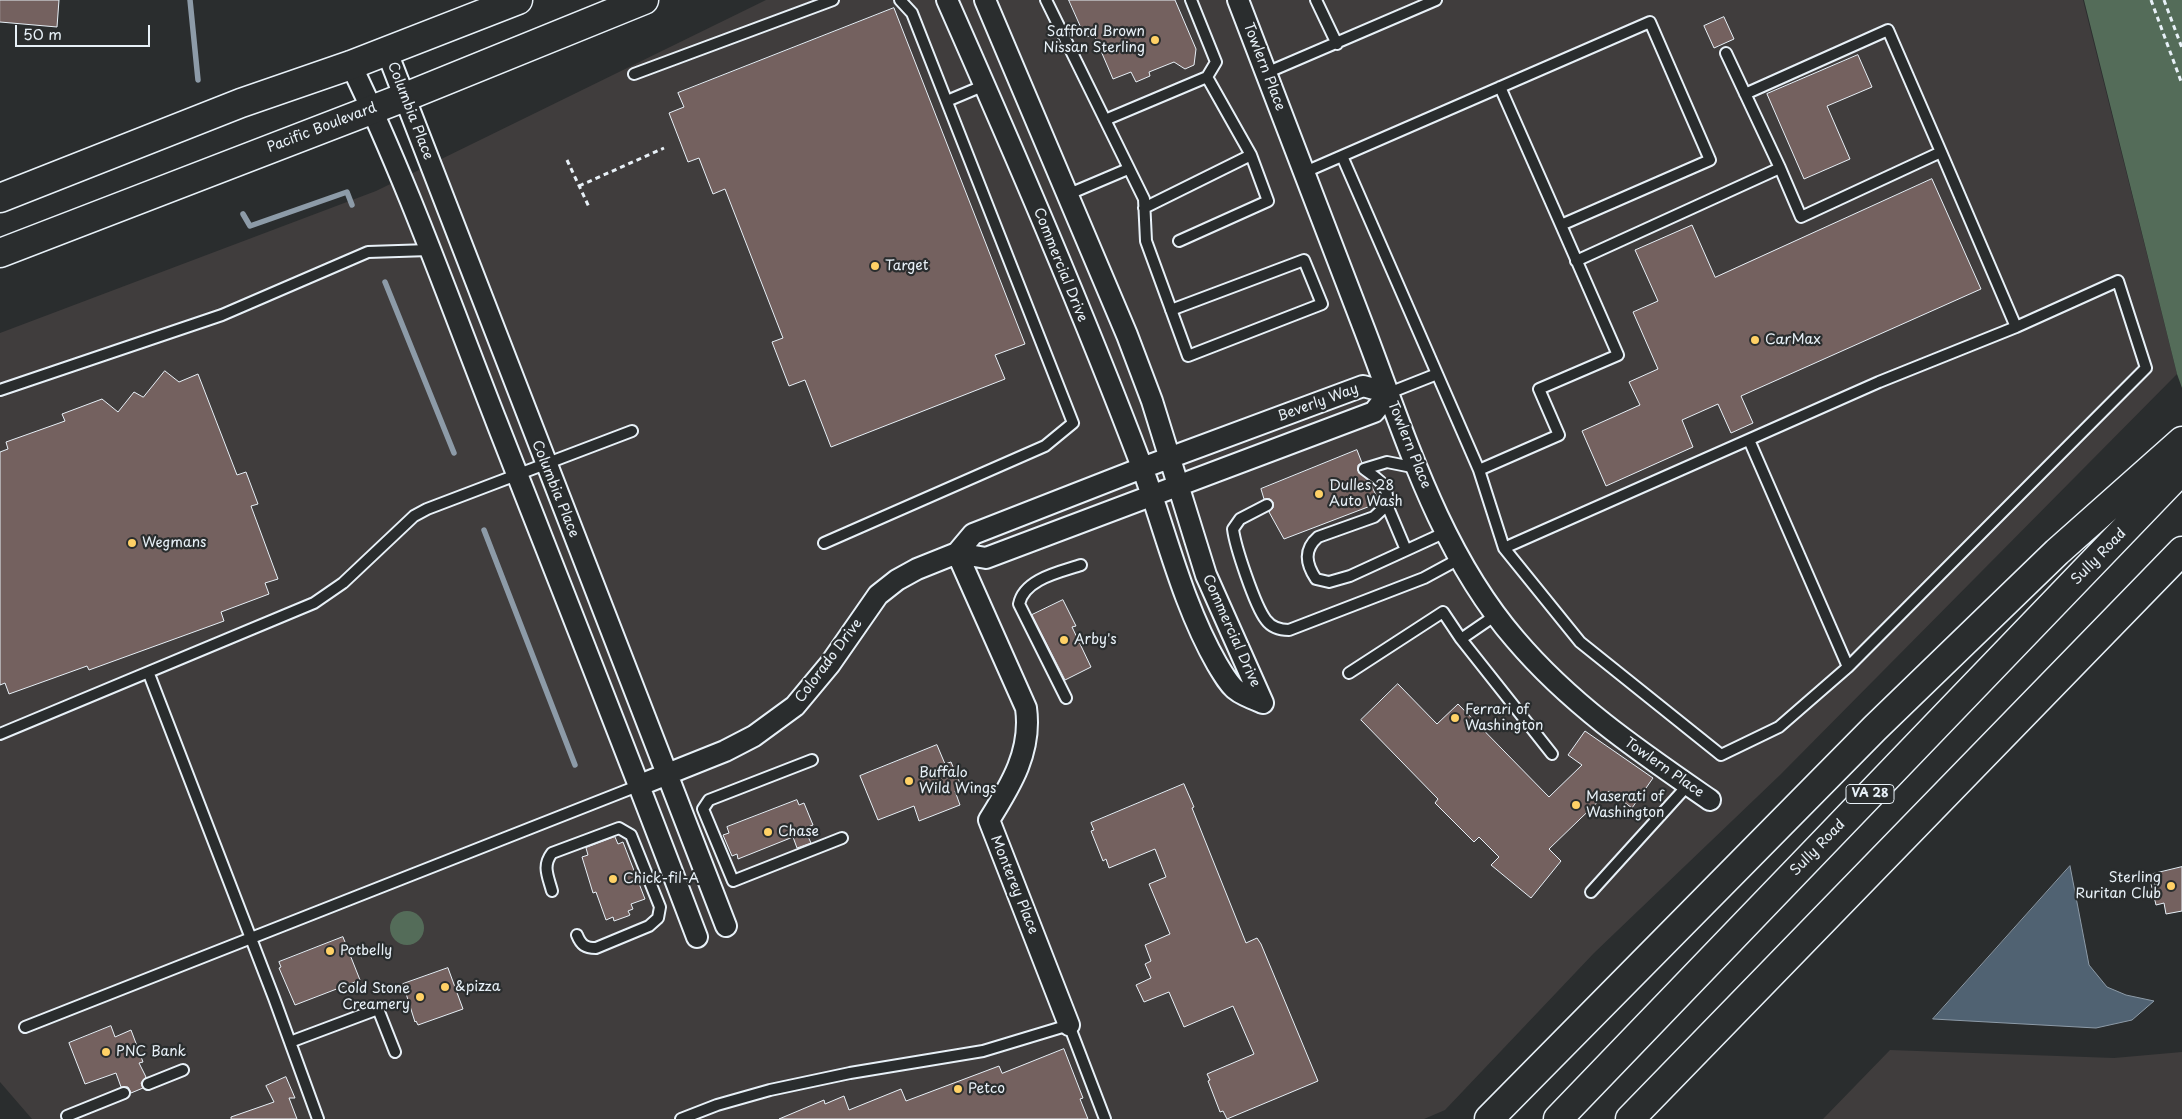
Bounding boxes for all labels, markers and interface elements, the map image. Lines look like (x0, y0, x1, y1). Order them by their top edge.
scale bar (18, 15, 152, 47)
street label: Towlern Place (1240, 21, 1288, 113)
text: 50 m (23, 22, 62, 45)
place label: Safford Brown Nissan Sterling (1044, 24, 1145, 56)
marker: Safford Brown Nissan Sterling (1149, 34, 1161, 46)
street label: Columbia Place (384, 60, 436, 162)
street label: Pacific Boulevard (265, 99, 379, 157)
street label: Commercial Drive (1029, 205, 1091, 325)
place label: Target (885, 258, 928, 274)
marker: Target (869, 260, 881, 272)
place label: CarMax (1765, 332, 1821, 348)
marker: CarMax (1749, 334, 1761, 346)
street label: Beverly Way (1275, 381, 1361, 425)
street label: Towlern Place (1384, 399, 1434, 491)
street label: Columbia Place (528, 438, 582, 540)
place label: Dulles 28 Auto Wash (1329, 478, 1403, 511)
marker: Dulles 28 Auto Wash (1313, 488, 1325, 500)
street label: Sully Road (2068, 525, 2130, 589)
place label: Wegmans (142, 535, 206, 551)
marker: Wegmans (126, 537, 138, 549)
street label: Commercial Drive (1199, 572, 1263, 690)
street label: Colorado Drive (792, 616, 866, 706)
place label: Arby's (1074, 632, 1117, 648)
marker: Arby's (1058, 634, 1070, 646)
place label: Ferrari of Washington (1465, 702, 1543, 734)
marker: Ferrari of Washington (1449, 712, 1461, 724)
street label: Towlern Place (1621, 735, 1707, 801)
place label: Buffalo Wild Wings (919, 765, 996, 798)
marker: Buffalo Wild Wings (903, 775, 915, 787)
road number: VA 28 (1846, 784, 1894, 804)
place label: Maserati of Washington (1586, 789, 1664, 822)
marker: Maserati of Washington (1570, 799, 1582, 811)
street label: Sully Road (1787, 816, 1849, 880)
place label: Chase (778, 824, 819, 840)
marker: Chase (762, 826, 774, 838)
street label: Monterey Place (987, 833, 1041, 937)
place label: Sterling Ruritan Club (2076, 870, 2161, 902)
place label: Chick-fil-A (623, 871, 699, 887)
marker: Chick-fil-A (607, 873, 619, 885)
marker: Sterling Ruritan Club (2165, 880, 2177, 892)
place label: Potbelly (340, 943, 392, 959)
marker: Potbelly (324, 945, 336, 957)
place label: &pizza (455, 979, 500, 995)
place label: Cold Stone Creamery (337, 981, 410, 1014)
marker: &pizza (439, 981, 451, 993)
marker: Cold Stone Creamery (414, 991, 426, 1003)
place label: PNC Bank (116, 1044, 186, 1060)
marker: PNC Bank (100, 1046, 112, 1058)
place label: Petco (968, 1081, 1005, 1097)
marker: Petco (952, 1083, 964, 1095)

